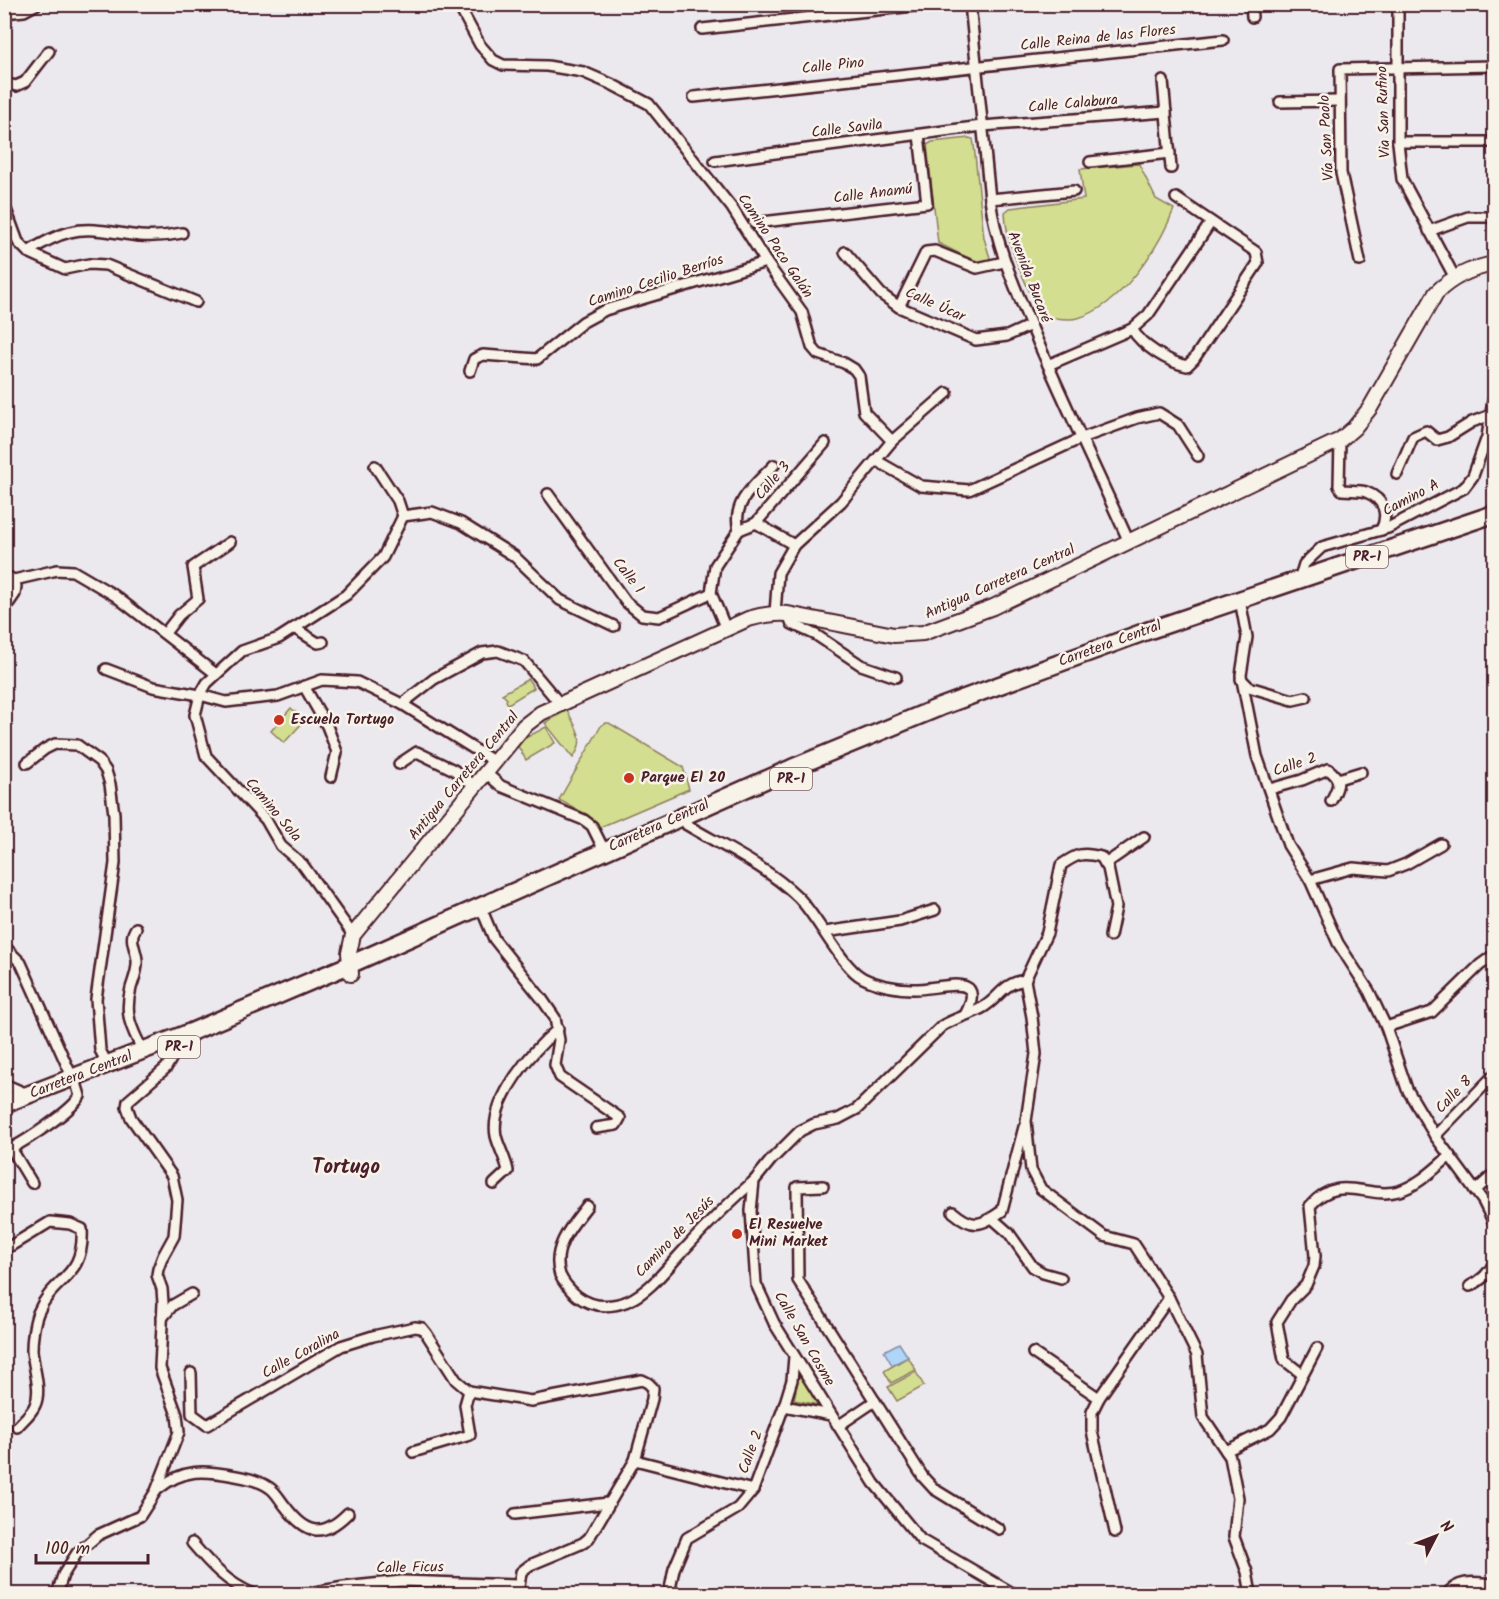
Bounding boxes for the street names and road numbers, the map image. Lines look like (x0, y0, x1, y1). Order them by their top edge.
street label: Calle Reina de las Flores (1019, 18, 1177, 58)
street label: Calle Pino (801, 51, 866, 81)
street label: Via San Rufino (1370, 65, 1398, 159)
street label: Calle Calabura (1027, 88, 1119, 120)
street label: Vía San Paolo (1313, 94, 1341, 182)
street label: Calle Savila (810, 113, 884, 145)
street label: Calle Anamú (832, 177, 915, 211)
street label: Camino Paco Galán (731, 189, 819, 303)
street label: Avenida Bucaré (1001, 228, 1058, 328)
street label: Camino Cecilio Berríos (585, 248, 728, 314)
street label: Calle Úcar (901, 281, 970, 329)
street label: Calle 3 (749, 456, 797, 506)
street label: Camino A (1378, 473, 1444, 523)
street label: Antigua Carretera Central (921, 538, 1079, 626)
road number: PR-1 (1346, 546, 1388, 568)
street label: Calle 1 (606, 553, 650, 600)
street label: Carretera Central (1055, 614, 1165, 674)
street label: Antigua Carretera Central (403, 706, 526, 846)
street label: Calle 2 (1270, 746, 1320, 784)
road number: PR-1 (770, 768, 812, 790)
street label: Camino Sola (239, 772, 307, 848)
street label: Carretera Central (605, 793, 714, 859)
road number: PR-1 (158, 1036, 200, 1058)
street label: Carretera Central (26, 1044, 136, 1106)
street label: Calle 8 (1430, 1070, 1479, 1120)
street label: Camino de Jesús (629, 1190, 721, 1284)
street label: Calle San Cosme (767, 1287, 841, 1391)
street label: Calle Coralina (257, 1323, 345, 1385)
street label: Calle 2 (732, 1427, 770, 1477)
street label: Calle Ficus (376, 1555, 445, 1581)

